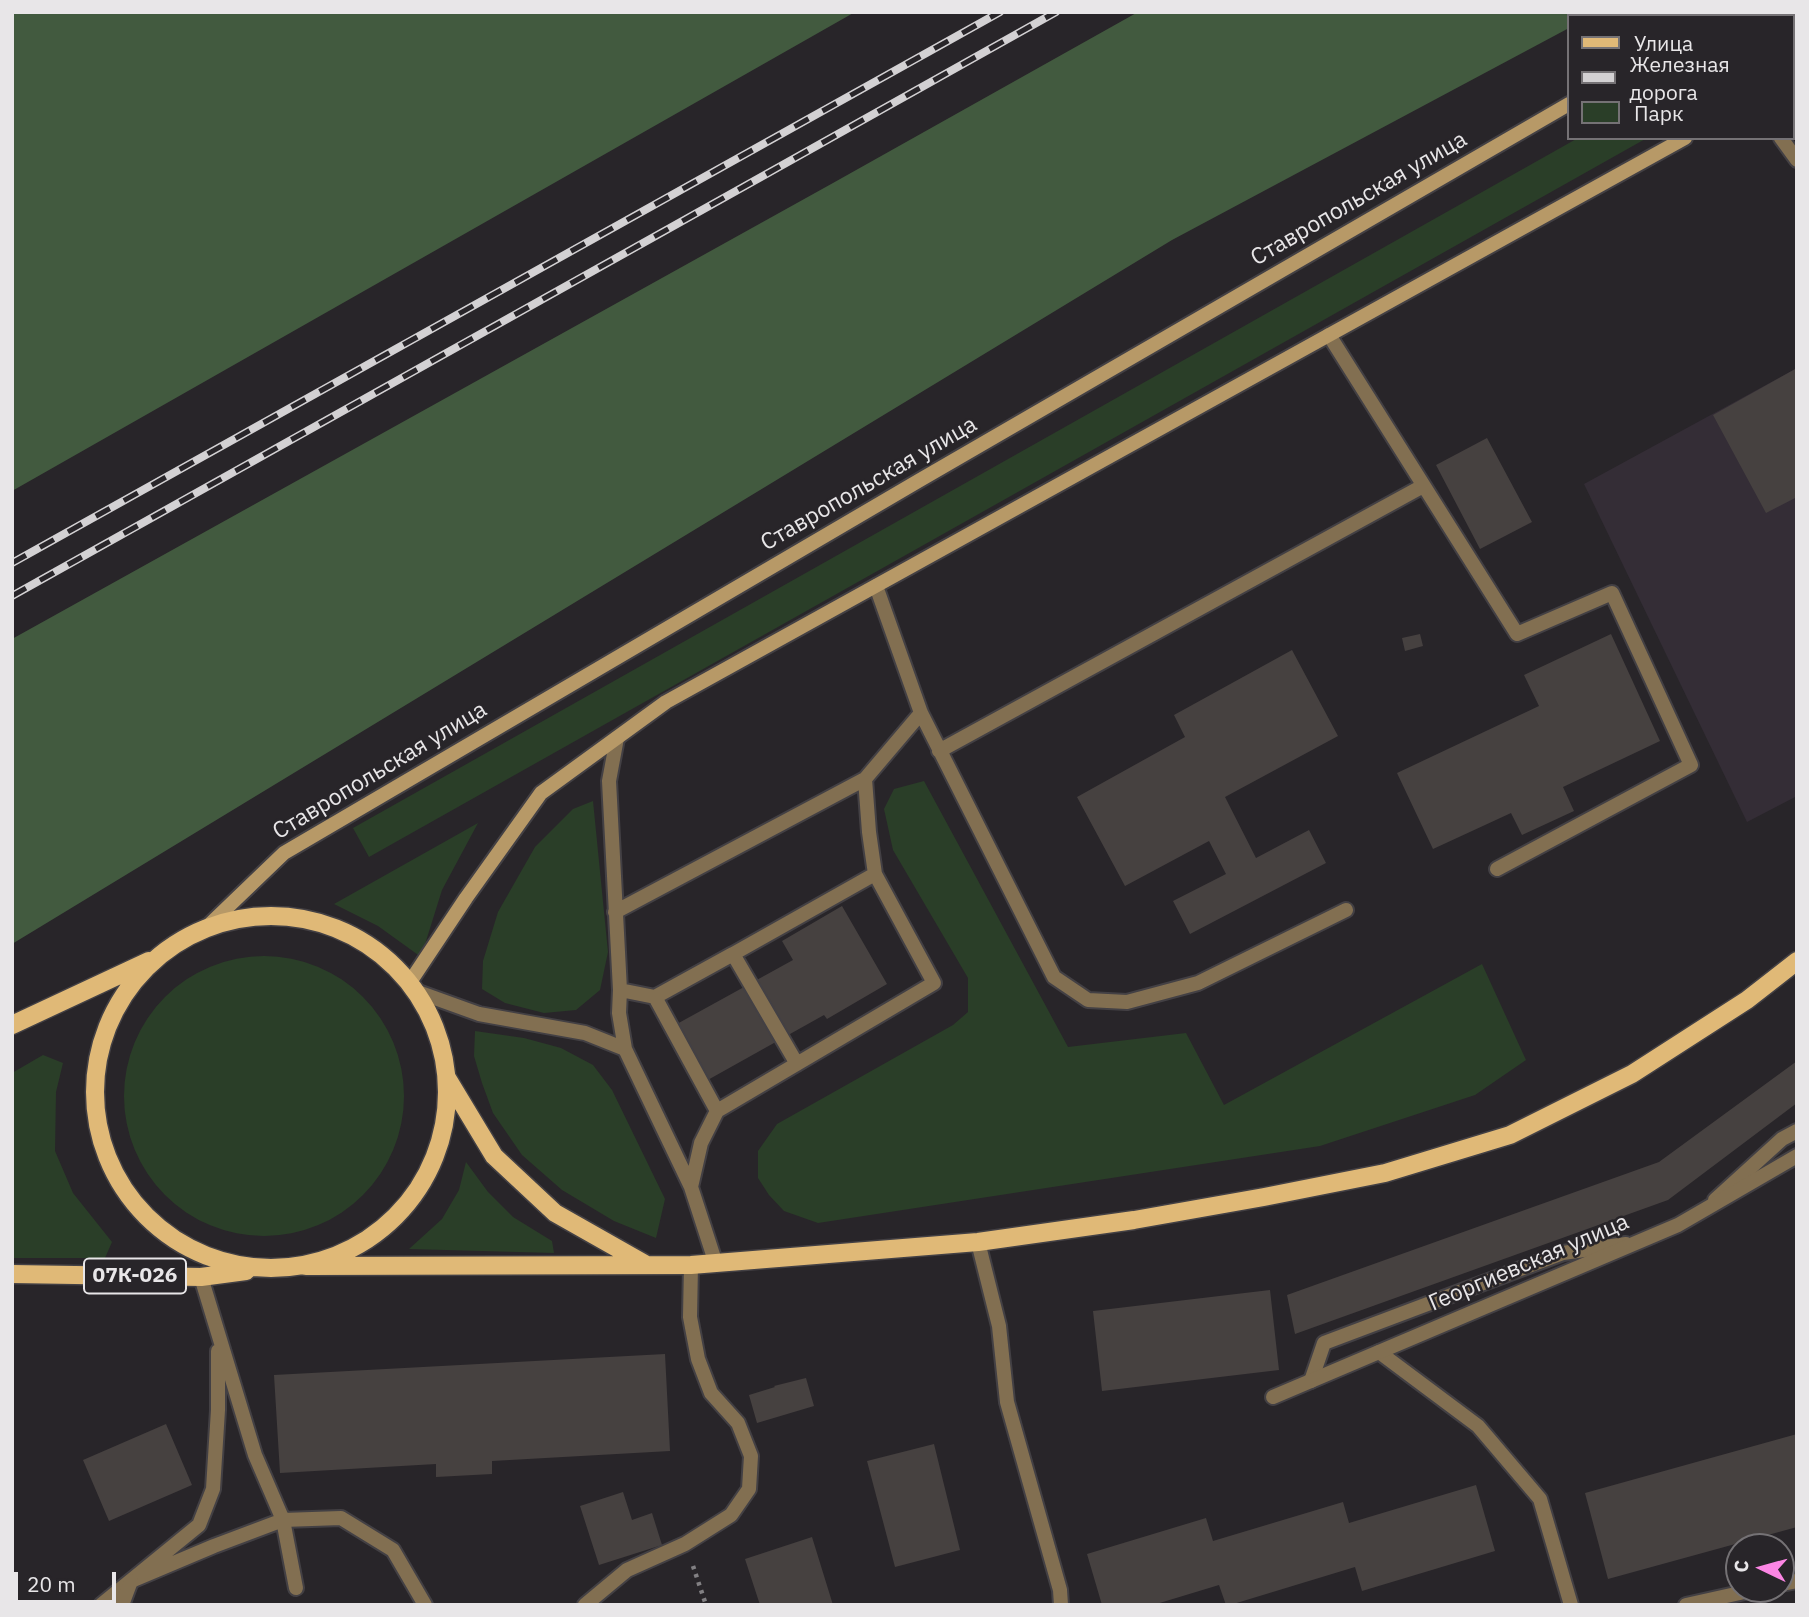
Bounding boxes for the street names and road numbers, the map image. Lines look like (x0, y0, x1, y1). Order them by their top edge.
street label: Ставропольская улица (1246, 126, 1472, 272)
street label: Ставропольская улица (756, 411, 982, 557)
street label: Ставропольская улица (268, 696, 492, 846)
street label: Георгиевская улица (1425, 1208, 1633, 1318)
road number: 07К-026 (84, 1258, 186, 1294)

